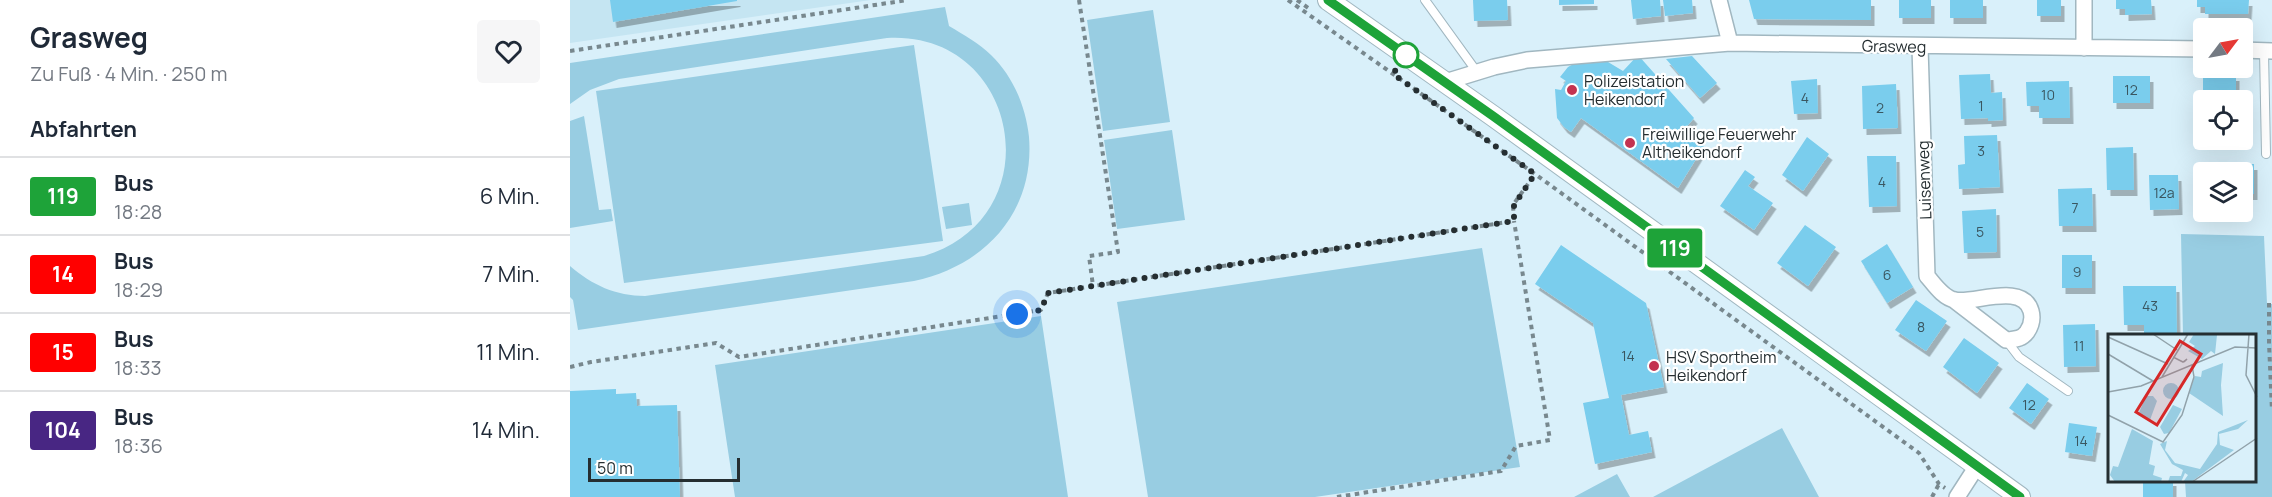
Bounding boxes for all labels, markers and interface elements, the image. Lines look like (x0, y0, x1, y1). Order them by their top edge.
text: Grasweg (30, 18, 148, 56)
north arrow (2193, 18, 2253, 78)
map controls (2193, 18, 2253, 222)
button: heart (477, 20, 540, 83)
street label: Grasweg (1862, 34, 1926, 58)
unlabelled marker (1393, 42, 1419, 68)
text: Zu Fuß · 4 Min. · 250 m (30, 60, 227, 87)
place label: Polizeistation Heikendorf (1584, 70, 1684, 110)
house number: 12 (2124, 80, 2138, 99)
marker: Polizeistation Heikendorf (1565, 83, 1579, 97)
house number: 10 (2041, 85, 2055, 104)
house number: 4 (1801, 88, 1809, 107)
button: locate (2193, 90, 2253, 150)
house number: 1 (1978, 96, 1984, 115)
house number: 2 (1876, 98, 1884, 117)
text: Abfahrten (30, 114, 137, 144)
place label: Freiwillige Feuerwehr Altheikendorf (1642, 123, 1797, 163)
marker: Freiwillige Feuerwehr Altheikendorf (1623, 136, 1637, 150)
street label: Luisenweg (1912, 140, 1936, 220)
house number: 3 (1977, 141, 1985, 160)
button: layers (2193, 162, 2253, 222)
text: Bus (114, 168, 154, 198)
house number: 4 (1878, 172, 1886, 191)
text: 6 Min. (480, 181, 540, 211)
text: 119 (47, 182, 79, 210)
house number: 12a (2153, 183, 2175, 202)
text: 18:28 (114, 198, 162, 225)
house number: 7 (2071, 198, 2079, 217)
house number: 5 (1976, 222, 1984, 241)
line badge: 119 (1640, 228, 1710, 268)
text: 119 (1659, 234, 1691, 262)
text: Bus (114, 246, 154, 276)
text: 7 Min. (482, 259, 540, 289)
text: 14 (52, 260, 74, 288)
house number: 9 (2073, 262, 2081, 281)
house number: 6 (1883, 265, 1891, 284)
text: 18:29 (114, 276, 163, 303)
house number: 43 (2142, 296, 2158, 315)
your location (1002, 299, 1032, 329)
house number: 8 (1917, 317, 1925, 336)
text: Bus (114, 324, 154, 354)
inset map (2108, 334, 2257, 482)
house number: 11 (2074, 336, 2084, 355)
text: 11 Min. (476, 337, 540, 367)
text: 15 (52, 338, 74, 366)
house number: 14 (1621, 346, 1635, 365)
place label: HSV Sportheim Heikendorf (1666, 346, 1777, 386)
text: 18:33 (114, 354, 162, 381)
marker: HSV Sportheim Heikendorf (1647, 359, 1661, 373)
house number: 12 (2022, 395, 2036, 414)
text: Bus (114, 402, 154, 432)
text: 14 Min. (472, 415, 540, 445)
text: 104 (45, 416, 81, 444)
house number: 14 (2074, 431, 2088, 450)
text: 18:36 (114, 432, 163, 459)
scale bar (588, 455, 740, 482)
text: 50 m (597, 457, 633, 479)

